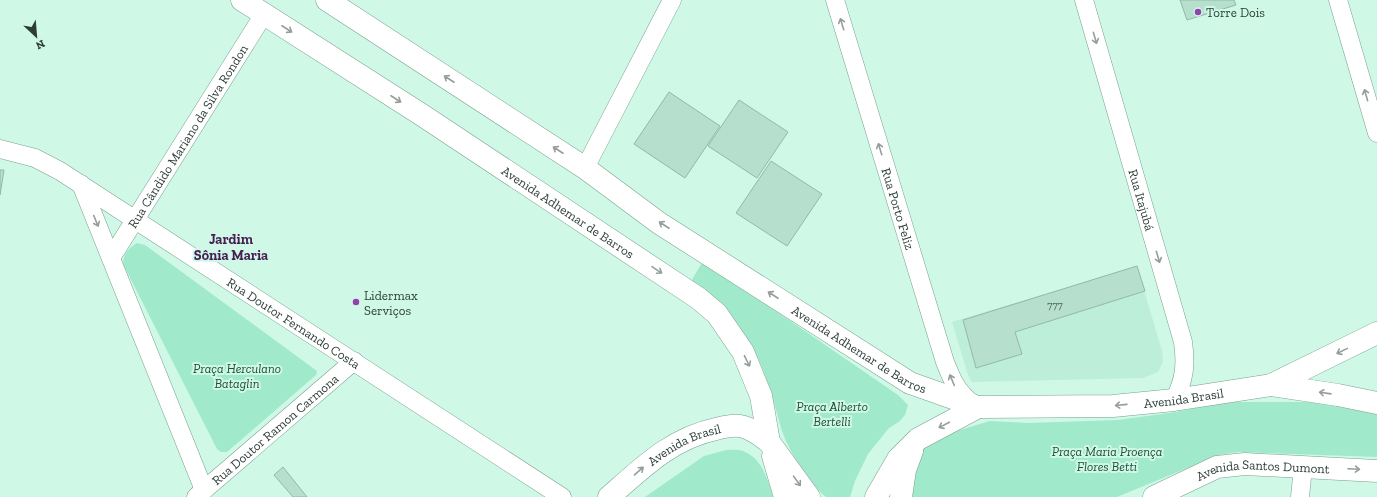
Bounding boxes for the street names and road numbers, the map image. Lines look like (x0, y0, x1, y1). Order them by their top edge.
street label: Rua Cândido Mariano da Silva Rondon (125, 41, 251, 231)
street label: Avenida Adhemar de Barros (499, 163, 637, 262)
street label: Rua Porto Feliz (878, 166, 917, 251)
street label: Rua Itajubá (1125, 167, 1158, 233)
street label: Rua Doutor Fernando Costa (224, 274, 363, 372)
street label: Avenida Adhemar de Barros (789, 303, 929, 396)
street label: Rua Doutor Ramon Carmona (209, 371, 342, 488)
street label: Avenida Brasil (1143, 385, 1225, 411)
street label: Avenida Brasil (645, 421, 723, 469)
street label: Avenida Santos Dumont (1194, 457, 1330, 484)

